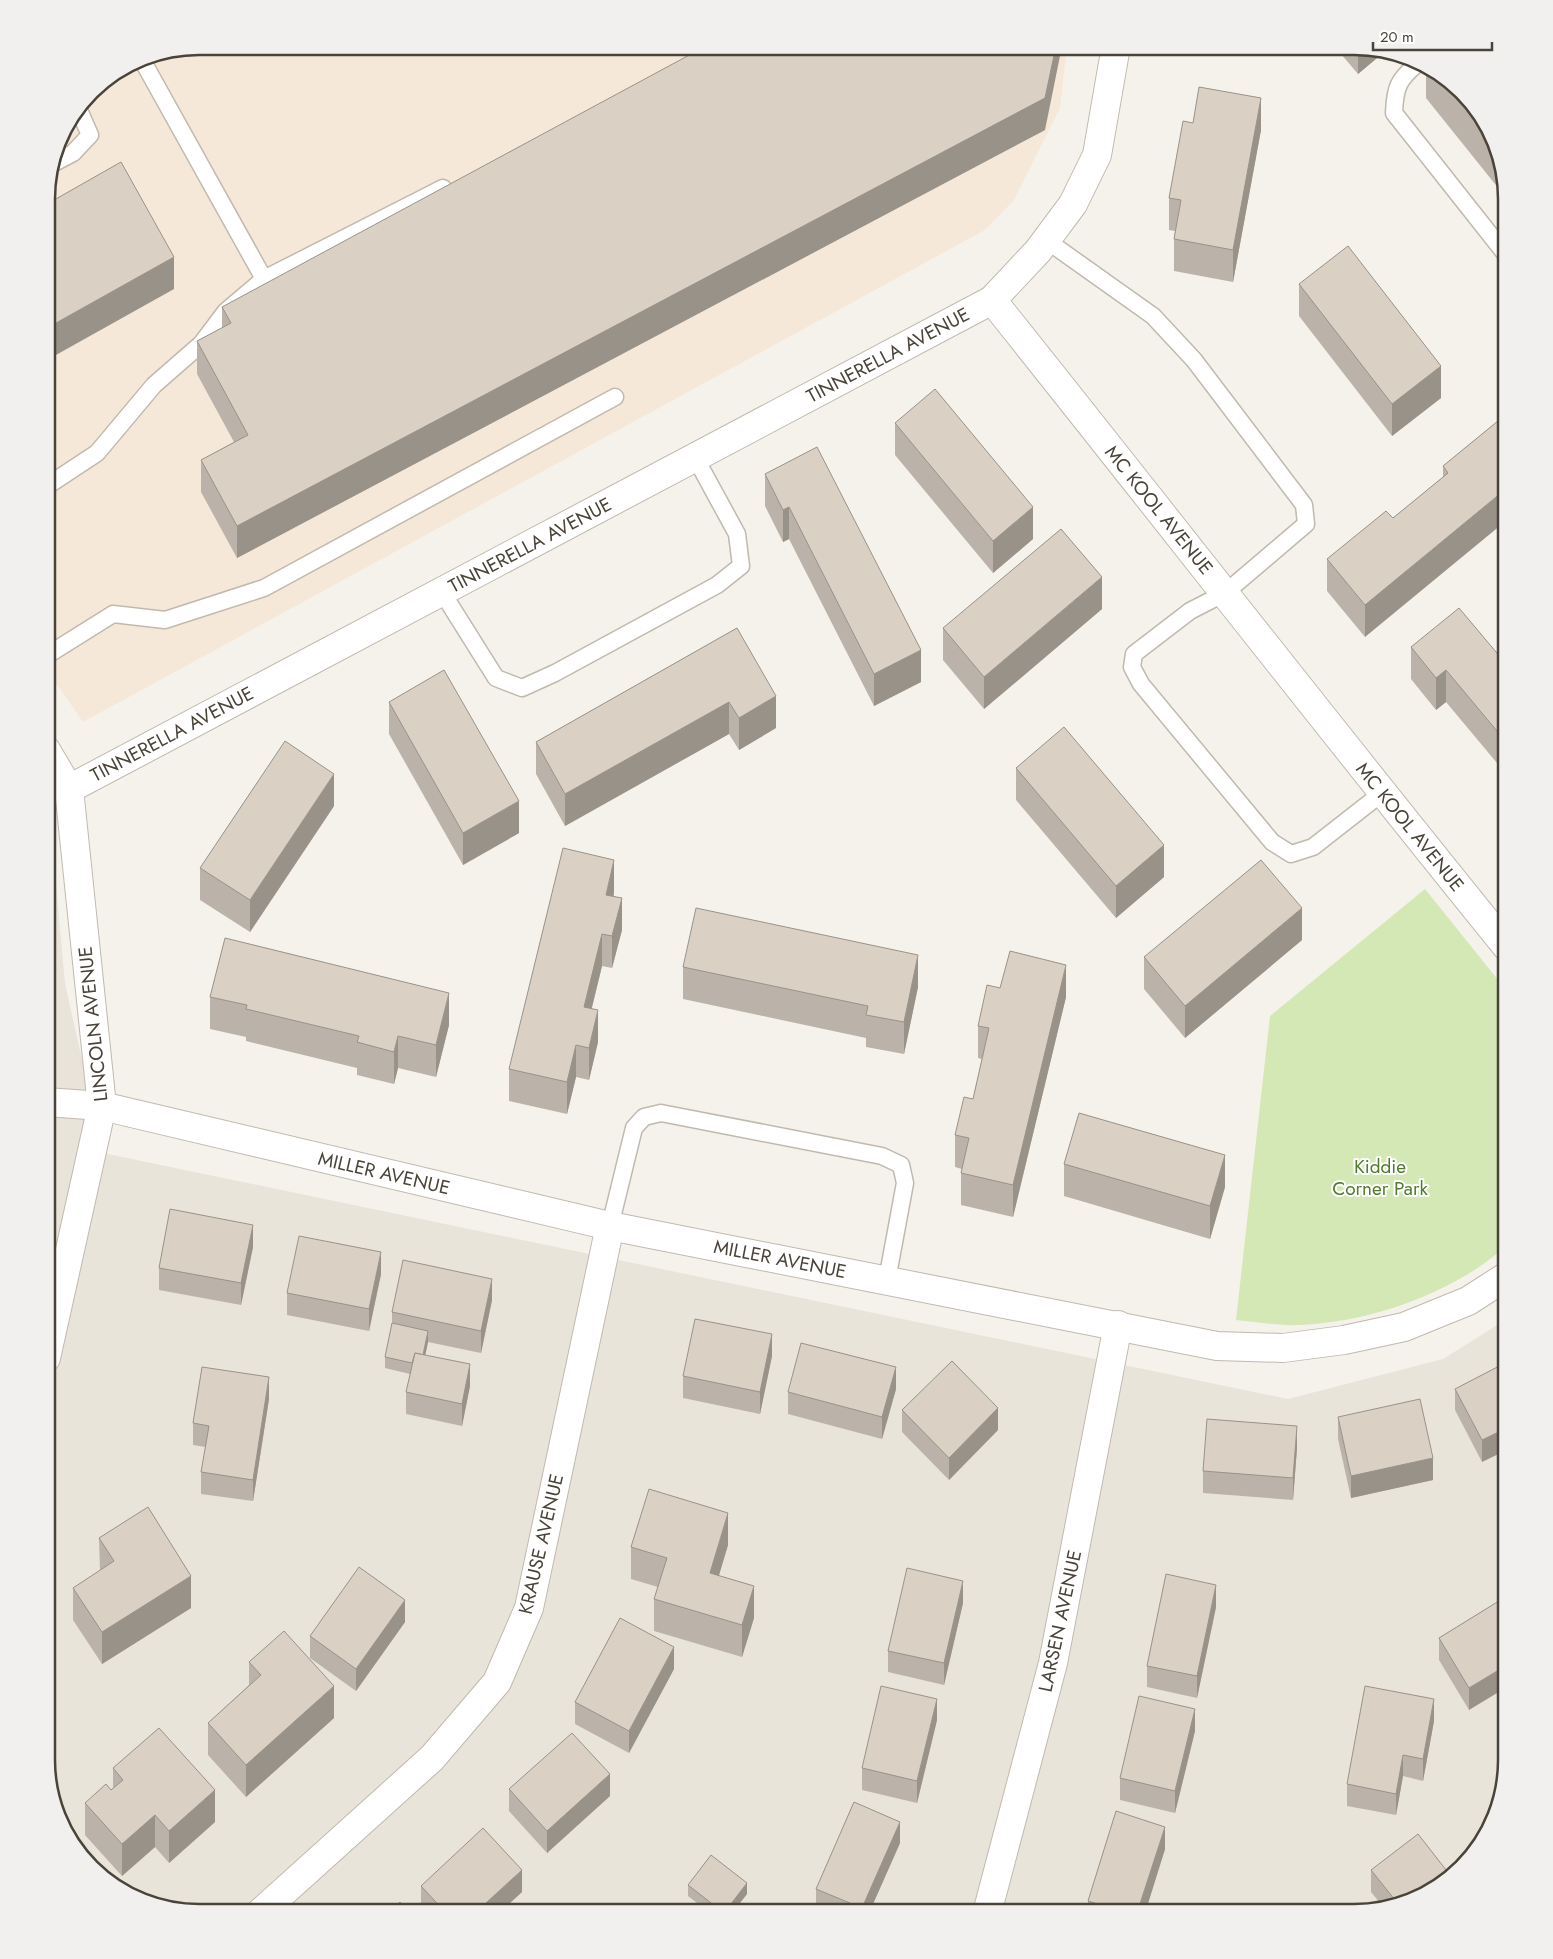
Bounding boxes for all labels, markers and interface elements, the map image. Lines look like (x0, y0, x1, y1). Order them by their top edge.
scale bar (1373, 20, 1492, 52)
text: 20 m (1380, 26, 1414, 48)
street label: TINNERELLA AVENUE (802, 301, 974, 409)
street label: MC KOOL AVENUE (1099, 440, 1219, 580)
street label: TINNERELLA AVENUE (444, 491, 616, 599)
street label: TINNERELLA AVENUE (86, 680, 258, 788)
street label: MC KOOL AVENUE (1350, 757, 1470, 897)
street label: LINCOLN AVENUE (71, 945, 115, 1103)
street label: MILLER AVENUE (315, 1145, 453, 1201)
park label: Kiddie Corner Park (1332, 1153, 1429, 1202)
street label: MILLER AVENUE (711, 1233, 849, 1285)
street label: KRAUSE AVENUE (512, 1471, 570, 1617)
street label: LARSEN AVENUE (1032, 1548, 1088, 1694)

